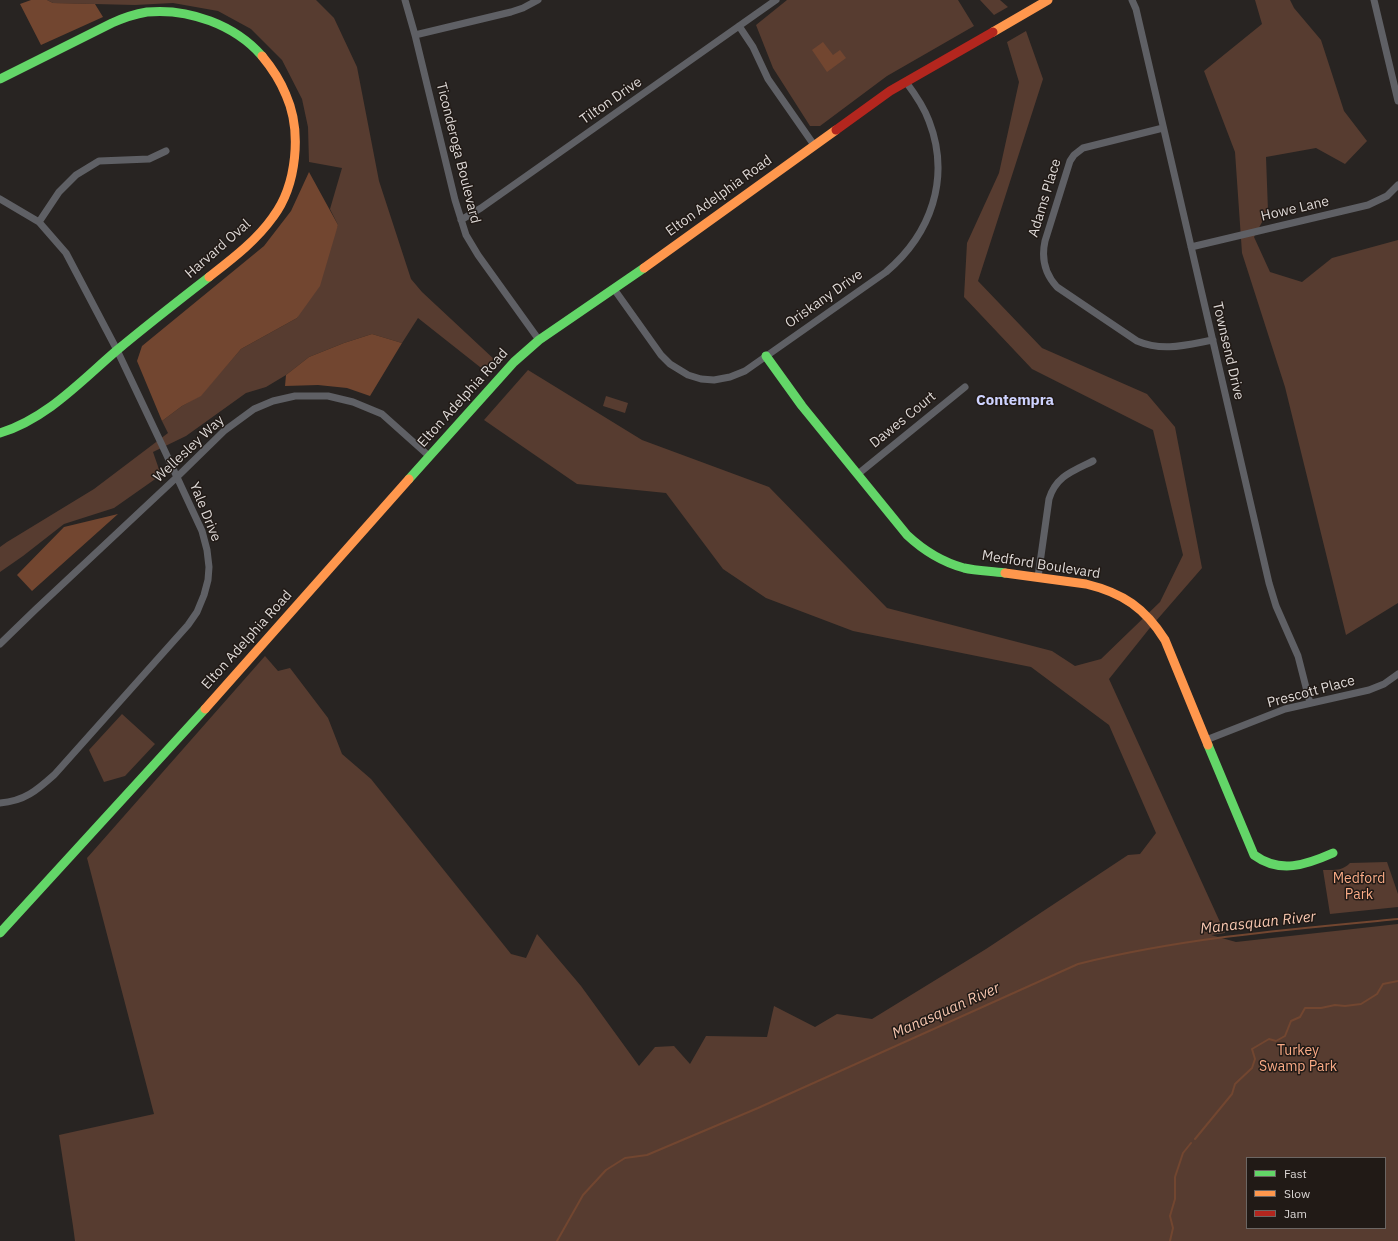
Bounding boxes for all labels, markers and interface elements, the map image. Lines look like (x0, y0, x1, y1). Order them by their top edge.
street label: Tilton Drive (577, 74, 645, 128)
street label: Ticonderoga Boulevard (432, 81, 484, 225)
street label: Elton Adelphia Road (663, 152, 775, 240)
street label: Adams Place (1025, 157, 1065, 239)
street label: Howe Lane (1259, 193, 1331, 225)
street label: Harvard Oval (182, 216, 254, 282)
street label: Oriskany Drive (782, 266, 866, 332)
street label: Townsend Drive (1209, 300, 1247, 402)
street label: Elton Adelphia Road (414, 345, 512, 451)
street label: Dawes Court (867, 388, 939, 452)
district label: Contempra (976, 392, 1054, 410)
street label: Wellesley Way (150, 412, 228, 486)
street label: Yale Drive (186, 480, 224, 544)
street label: Medford Boulevard (981, 547, 1101, 583)
street label: Elton Adelphia Road (198, 587, 296, 693)
street label: Prescott Place (1265, 672, 1357, 712)
park label: Medford Park (1333, 871, 1385, 904)
water label: Manasquan River (1199, 908, 1317, 938)
water label: Manasquan River (889, 979, 1003, 1043)
park label: Turkey Swamp Park (1259, 1043, 1337, 1076)
legend (1246, 1157, 1386, 1229)
text: Fast (1284, 1166, 1307, 1181)
text: Slow (1284, 1186, 1310, 1201)
text: Jam (1284, 1206, 1307, 1221)

